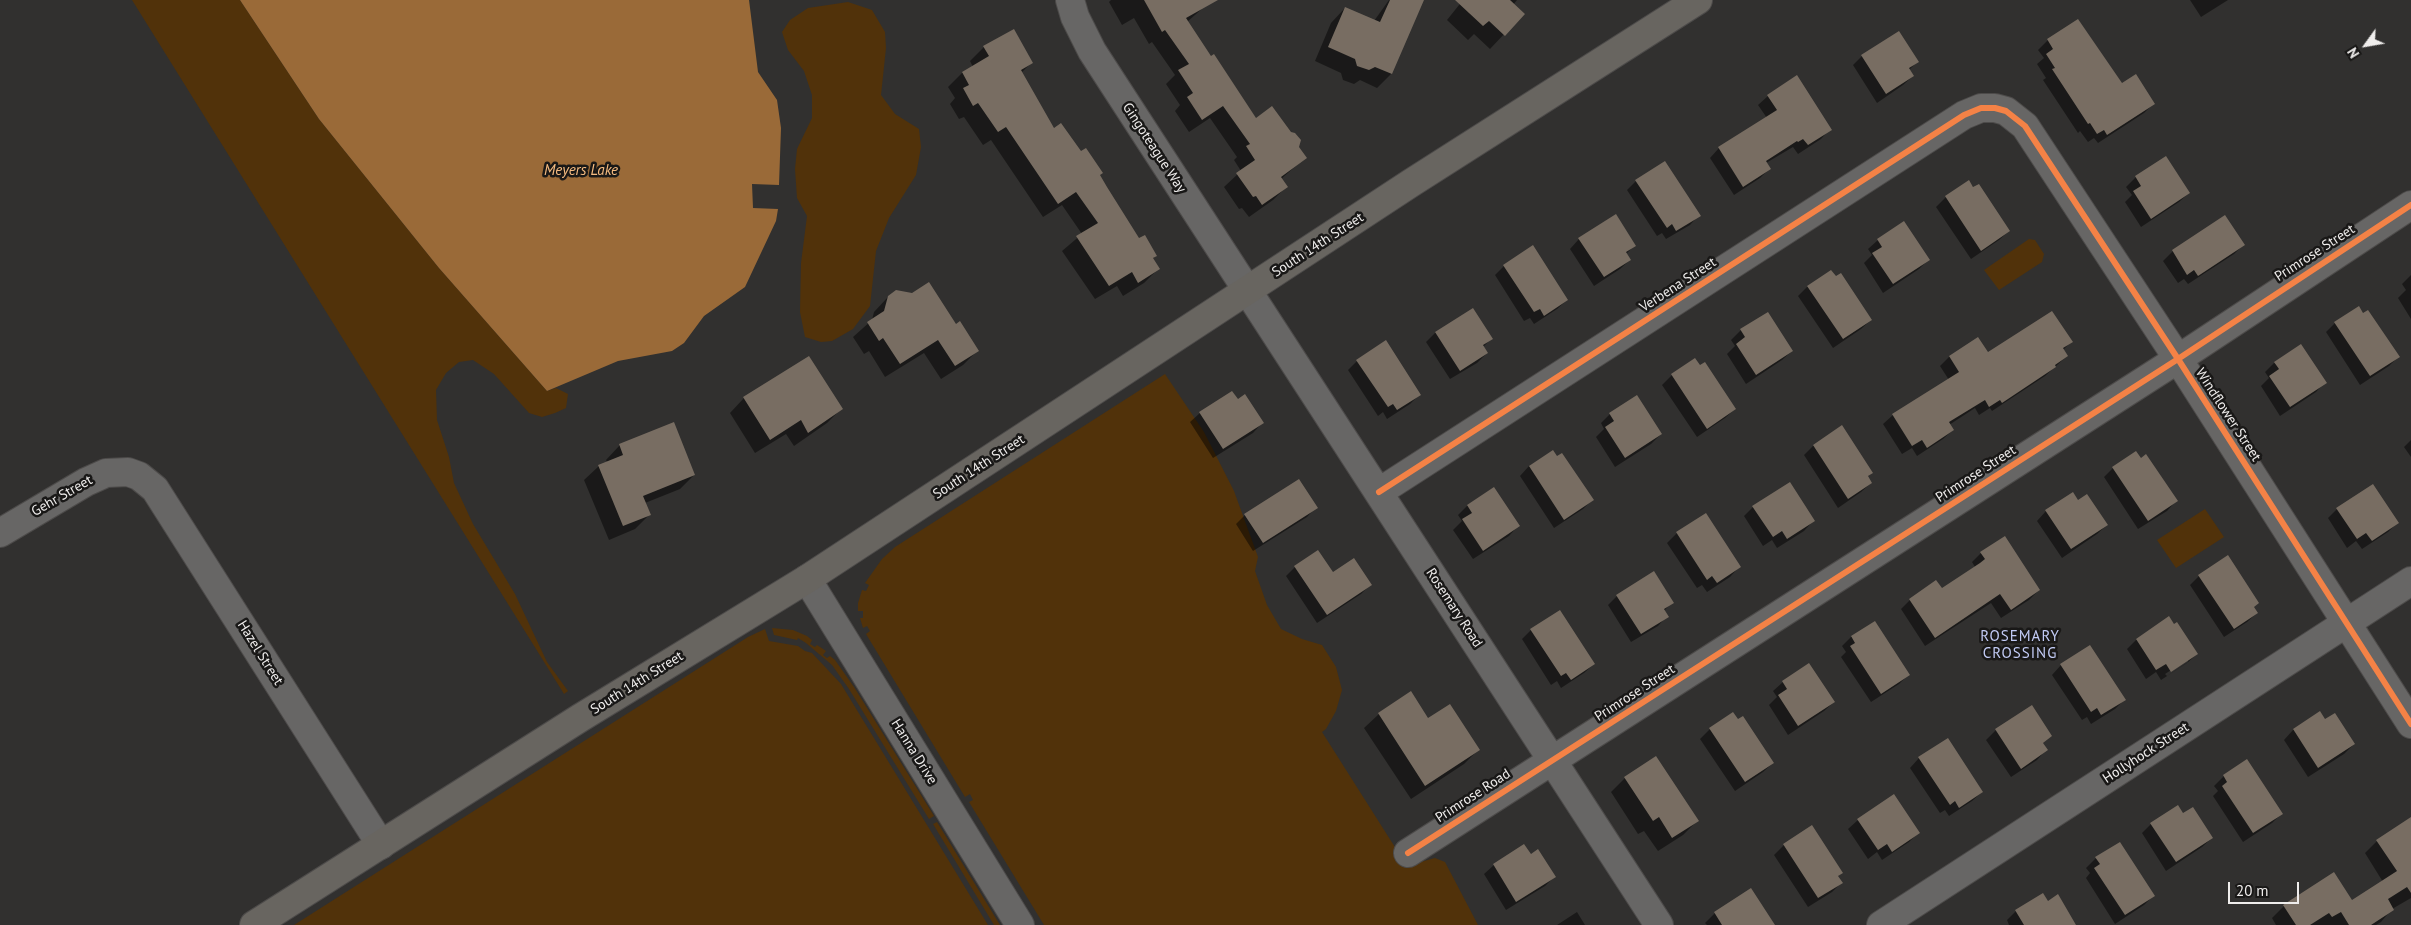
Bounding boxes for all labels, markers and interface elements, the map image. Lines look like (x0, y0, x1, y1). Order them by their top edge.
north arrow (2341, 20, 2391, 70)
text: N (2343, 44, 2363, 62)
street label: Gingoteague Way (1119, 100, 1189, 196)
water label: Meyers Lake (544, 162, 618, 180)
street label: South 14th Street (1269, 209, 1367, 281)
street label: Primrose Street (2272, 221, 2358, 285)
street label: Verbena Street (1637, 254, 1719, 316)
street label: Windflower Street (2192, 365, 2264, 465)
street label: South 14th Street (930, 431, 1028, 503)
street label: Primrose Street (1933, 442, 2019, 506)
street label: Gehr Street (29, 472, 95, 520)
street label: Rosemary Road (1422, 565, 1486, 651)
street label: Hazel Street (234, 618, 286, 688)
district label: ROSEMARY CROSSING (1979, 628, 2061, 663)
street label: South 14th Street (588, 648, 686, 718)
street label: Primrose Street (1592, 661, 1678, 725)
street label: Hanna Drive (887, 716, 941, 788)
street label: Hollyhock Street (2100, 719, 2192, 787)
street label: Primrose Road (1432, 766, 1514, 826)
scale bar (2231, 872, 2302, 904)
text: 20 m (2236, 881, 2269, 900)

